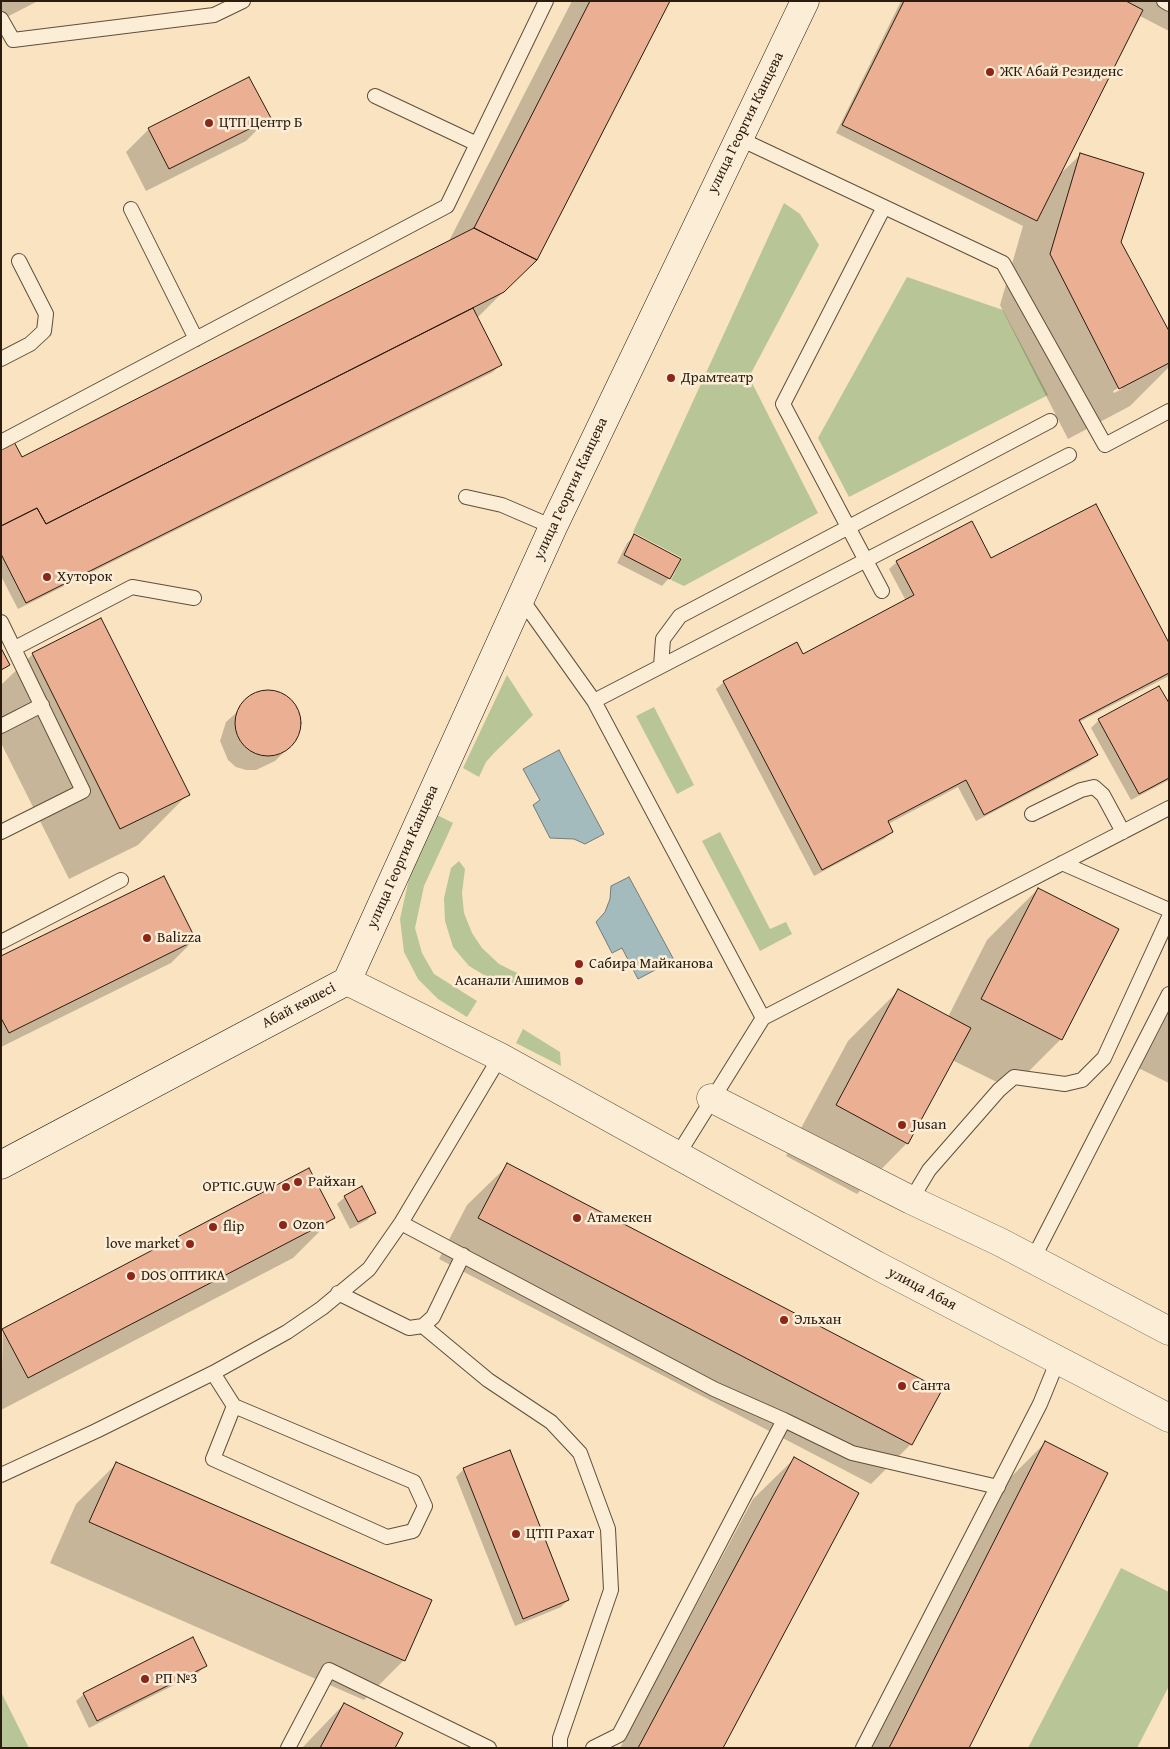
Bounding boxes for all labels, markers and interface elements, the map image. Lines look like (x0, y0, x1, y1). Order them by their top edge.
street label: улица Георгия Канцева (704, 49, 788, 197)
place label: ЖК Абай Резиденс (1000, 63, 1123, 81)
marker: ЖК Абай Резиденс (984, 66, 996, 78)
place label: ЦТП Центр Б (219, 114, 303, 132)
marker: ЦТП Центр Б (203, 117, 215, 129)
place label: Драмтеатр (681, 369, 753, 387)
marker: Драмтеатр (665, 372, 677, 384)
street label: улица Георгия Канцева (530, 415, 612, 563)
place label: Хуторок (57, 568, 112, 586)
marker: Хуторок (41, 571, 53, 583)
street label: улица Георгия Канцева (363, 782, 443, 932)
place label: Balizza (157, 929, 201, 947)
marker: Balizza (141, 932, 153, 944)
place label: Сабира Майканова (589, 955, 713, 973)
marker: Сабира Майканова (573, 958, 585, 970)
place label: Асанали Ашимов (455, 972, 569, 990)
marker: Асанали Ашимов (573, 975, 585, 987)
street label: Абай көшесі (259, 979, 339, 1033)
place label: Jusan (912, 1116, 946, 1134)
marker: Jusan (896, 1119, 908, 1131)
place label: Райхан (308, 1173, 356, 1191)
marker: Райхан (292, 1176, 304, 1188)
place label: OPTIC.GUW (203, 1178, 276, 1196)
marker: OPTIC.GUW (280, 1181, 292, 1193)
place label: Атамекен (587, 1209, 652, 1227)
marker: Атамекен (571, 1212, 583, 1224)
place label: Ozon (293, 1216, 325, 1234)
place label: flip (223, 1218, 244, 1236)
marker: Ozon (277, 1219, 289, 1231)
marker: flip (207, 1221, 219, 1233)
place label: love market (106, 1235, 180, 1253)
marker: love market (184, 1238, 196, 1250)
street label: улица Абая (885, 1263, 959, 1315)
place label: DOS ОПТИКА (141, 1267, 225, 1285)
marker: DOS ОПТИКА (125, 1270, 137, 1282)
place label: Эльхан (794, 1311, 841, 1329)
marker: Эльхан (778, 1314, 790, 1326)
place label: Санта (912, 1377, 950, 1395)
marker: Санта (896, 1380, 908, 1392)
place label: ЦТП Рахат (526, 1525, 594, 1543)
marker: ЦТП Рахат (510, 1528, 522, 1540)
place label: РП №3 (155, 1670, 197, 1688)
marker: РП №3 (139, 1673, 151, 1685)

